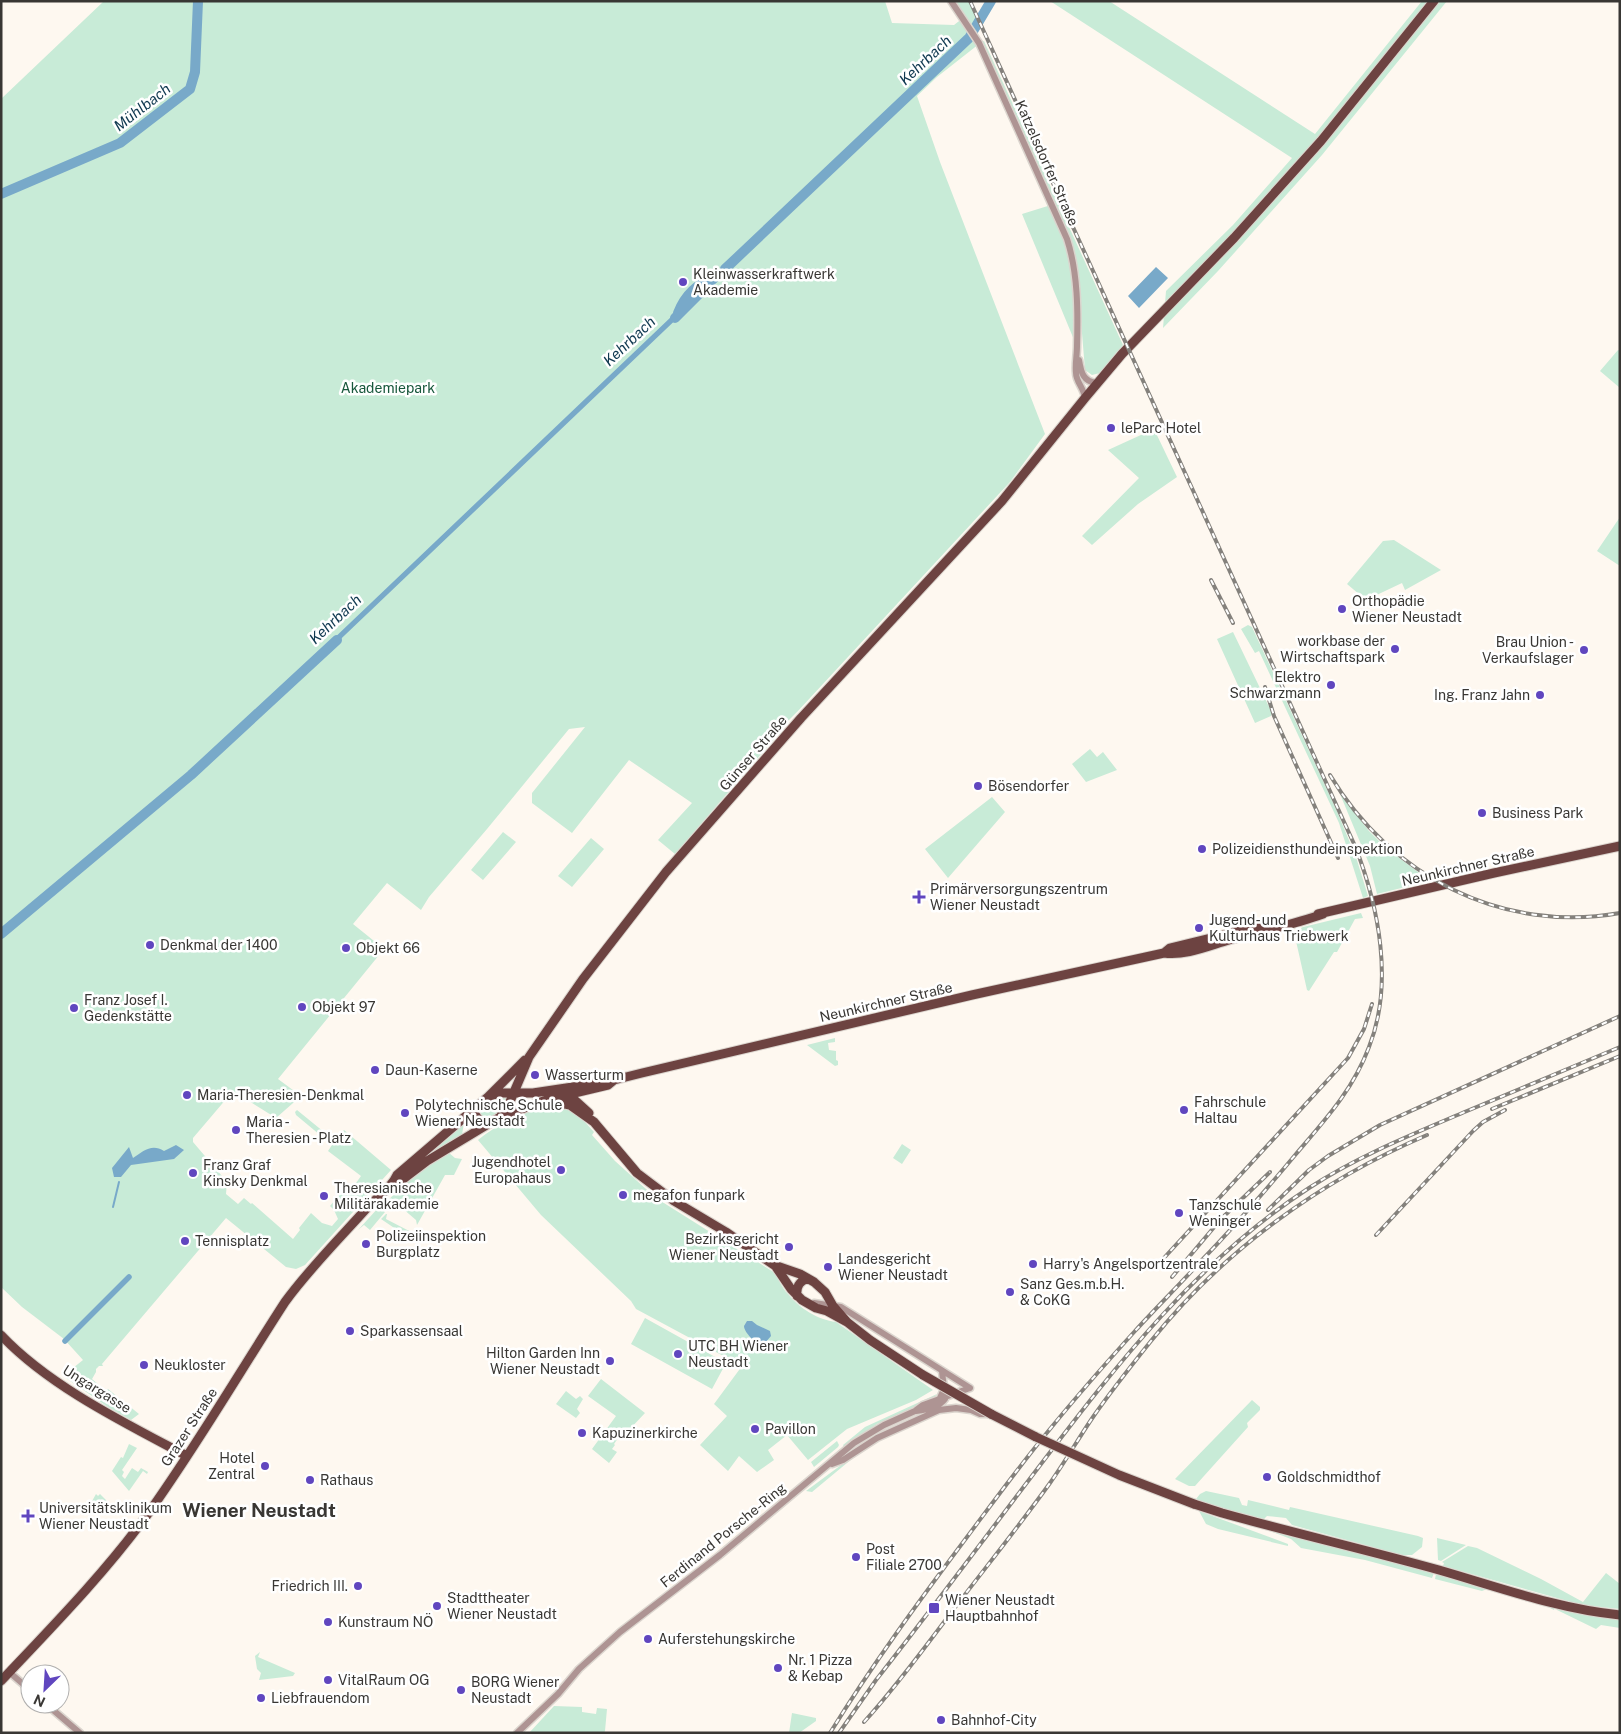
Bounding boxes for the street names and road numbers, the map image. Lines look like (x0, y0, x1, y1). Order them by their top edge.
street label: Katzelsdorfer Straße (1012, 98, 1082, 228)
street label: Günser Straße (716, 712, 790, 794)
street label: Neunkirchner Straße (1400, 843, 1536, 889)
street label: Neunkirchner Straße (818, 979, 954, 1025)
street label: Ungargasse (60, 1362, 134, 1416)
street label: Grazer Straße (158, 1385, 220, 1469)
street label: Ferdinand Porsche-Ring (657, 1479, 789, 1591)

